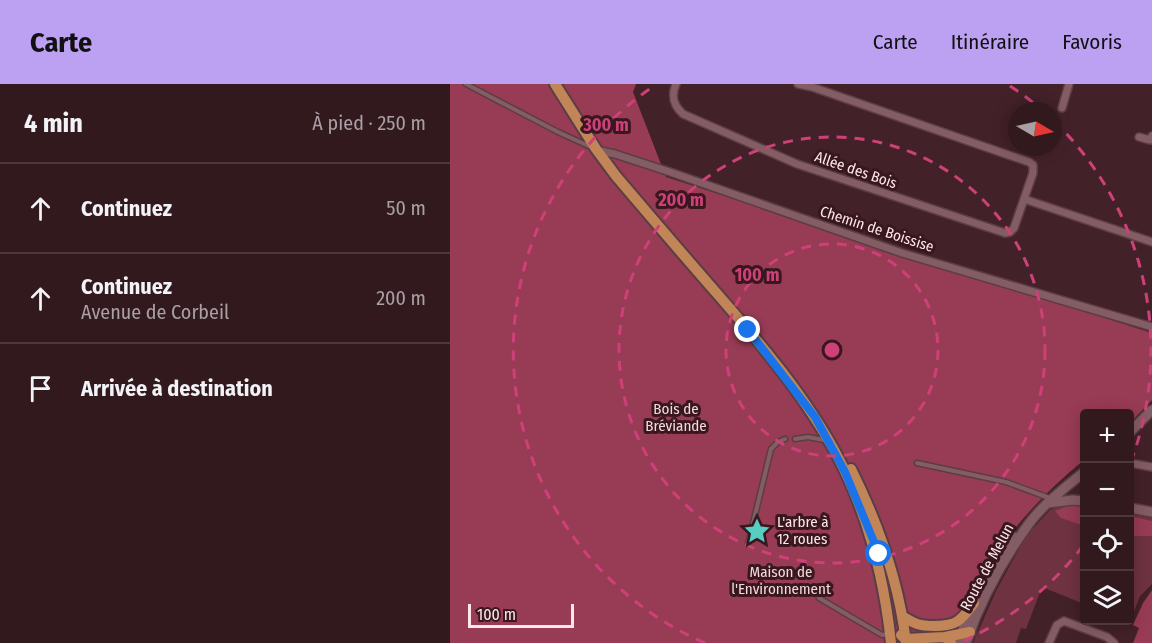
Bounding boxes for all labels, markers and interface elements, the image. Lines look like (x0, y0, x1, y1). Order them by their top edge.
text: Carte (30, 26, 92, 59)
text: Carte (873, 29, 918, 55)
text: Itinéraire (951, 29, 1029, 55)
text: Favoris (1062, 29, 1122, 55)
north arrow (1008, 102, 1062, 156)
text: 4 min (24, 108, 83, 139)
text: À pied · 250 m (312, 111, 426, 135)
text: 300 m (582, 114, 629, 136)
street label: Allée des Bois (813, 148, 899, 192)
text: 200 m (657, 189, 704, 211)
icon: ahead (24, 192, 57, 225)
text: Continuez (81, 195, 172, 222)
text: 50 m (386, 196, 426, 220)
street label: Chemin de Boissise (818, 202, 936, 256)
text: 100 m (735, 264, 779, 286)
text: Continuez (81, 273, 172, 300)
icon: ahead (24, 282, 57, 315)
text: 200 m (376, 286, 426, 310)
text: Avenue de Corbeil (81, 300, 229, 324)
route end (734, 316, 760, 342)
centre of rings (822, 340, 842, 360)
icon: arrive (24, 372, 57, 405)
text: Arrivée à destination (81, 375, 273, 402)
park label: Bois de Bréviande (645, 400, 707, 435)
map controls (1080, 409, 1134, 625)
button: + (1080, 409, 1134, 463)
button: − (1080, 463, 1134, 517)
place label: L'arbre à 12 roues (777, 513, 829, 548)
place icon: L'arbre à 12 roues (742, 516, 772, 546)
button: locate (1080, 517, 1134, 571)
street label: Route de Melun (957, 520, 1017, 614)
route start (865, 540, 891, 566)
park label: Maison de l'Environnement (731, 563, 831, 598)
button: layers (1080, 571, 1134, 625)
scale bar (468, 601, 574, 628)
text: 100 m (477, 605, 516, 624)

